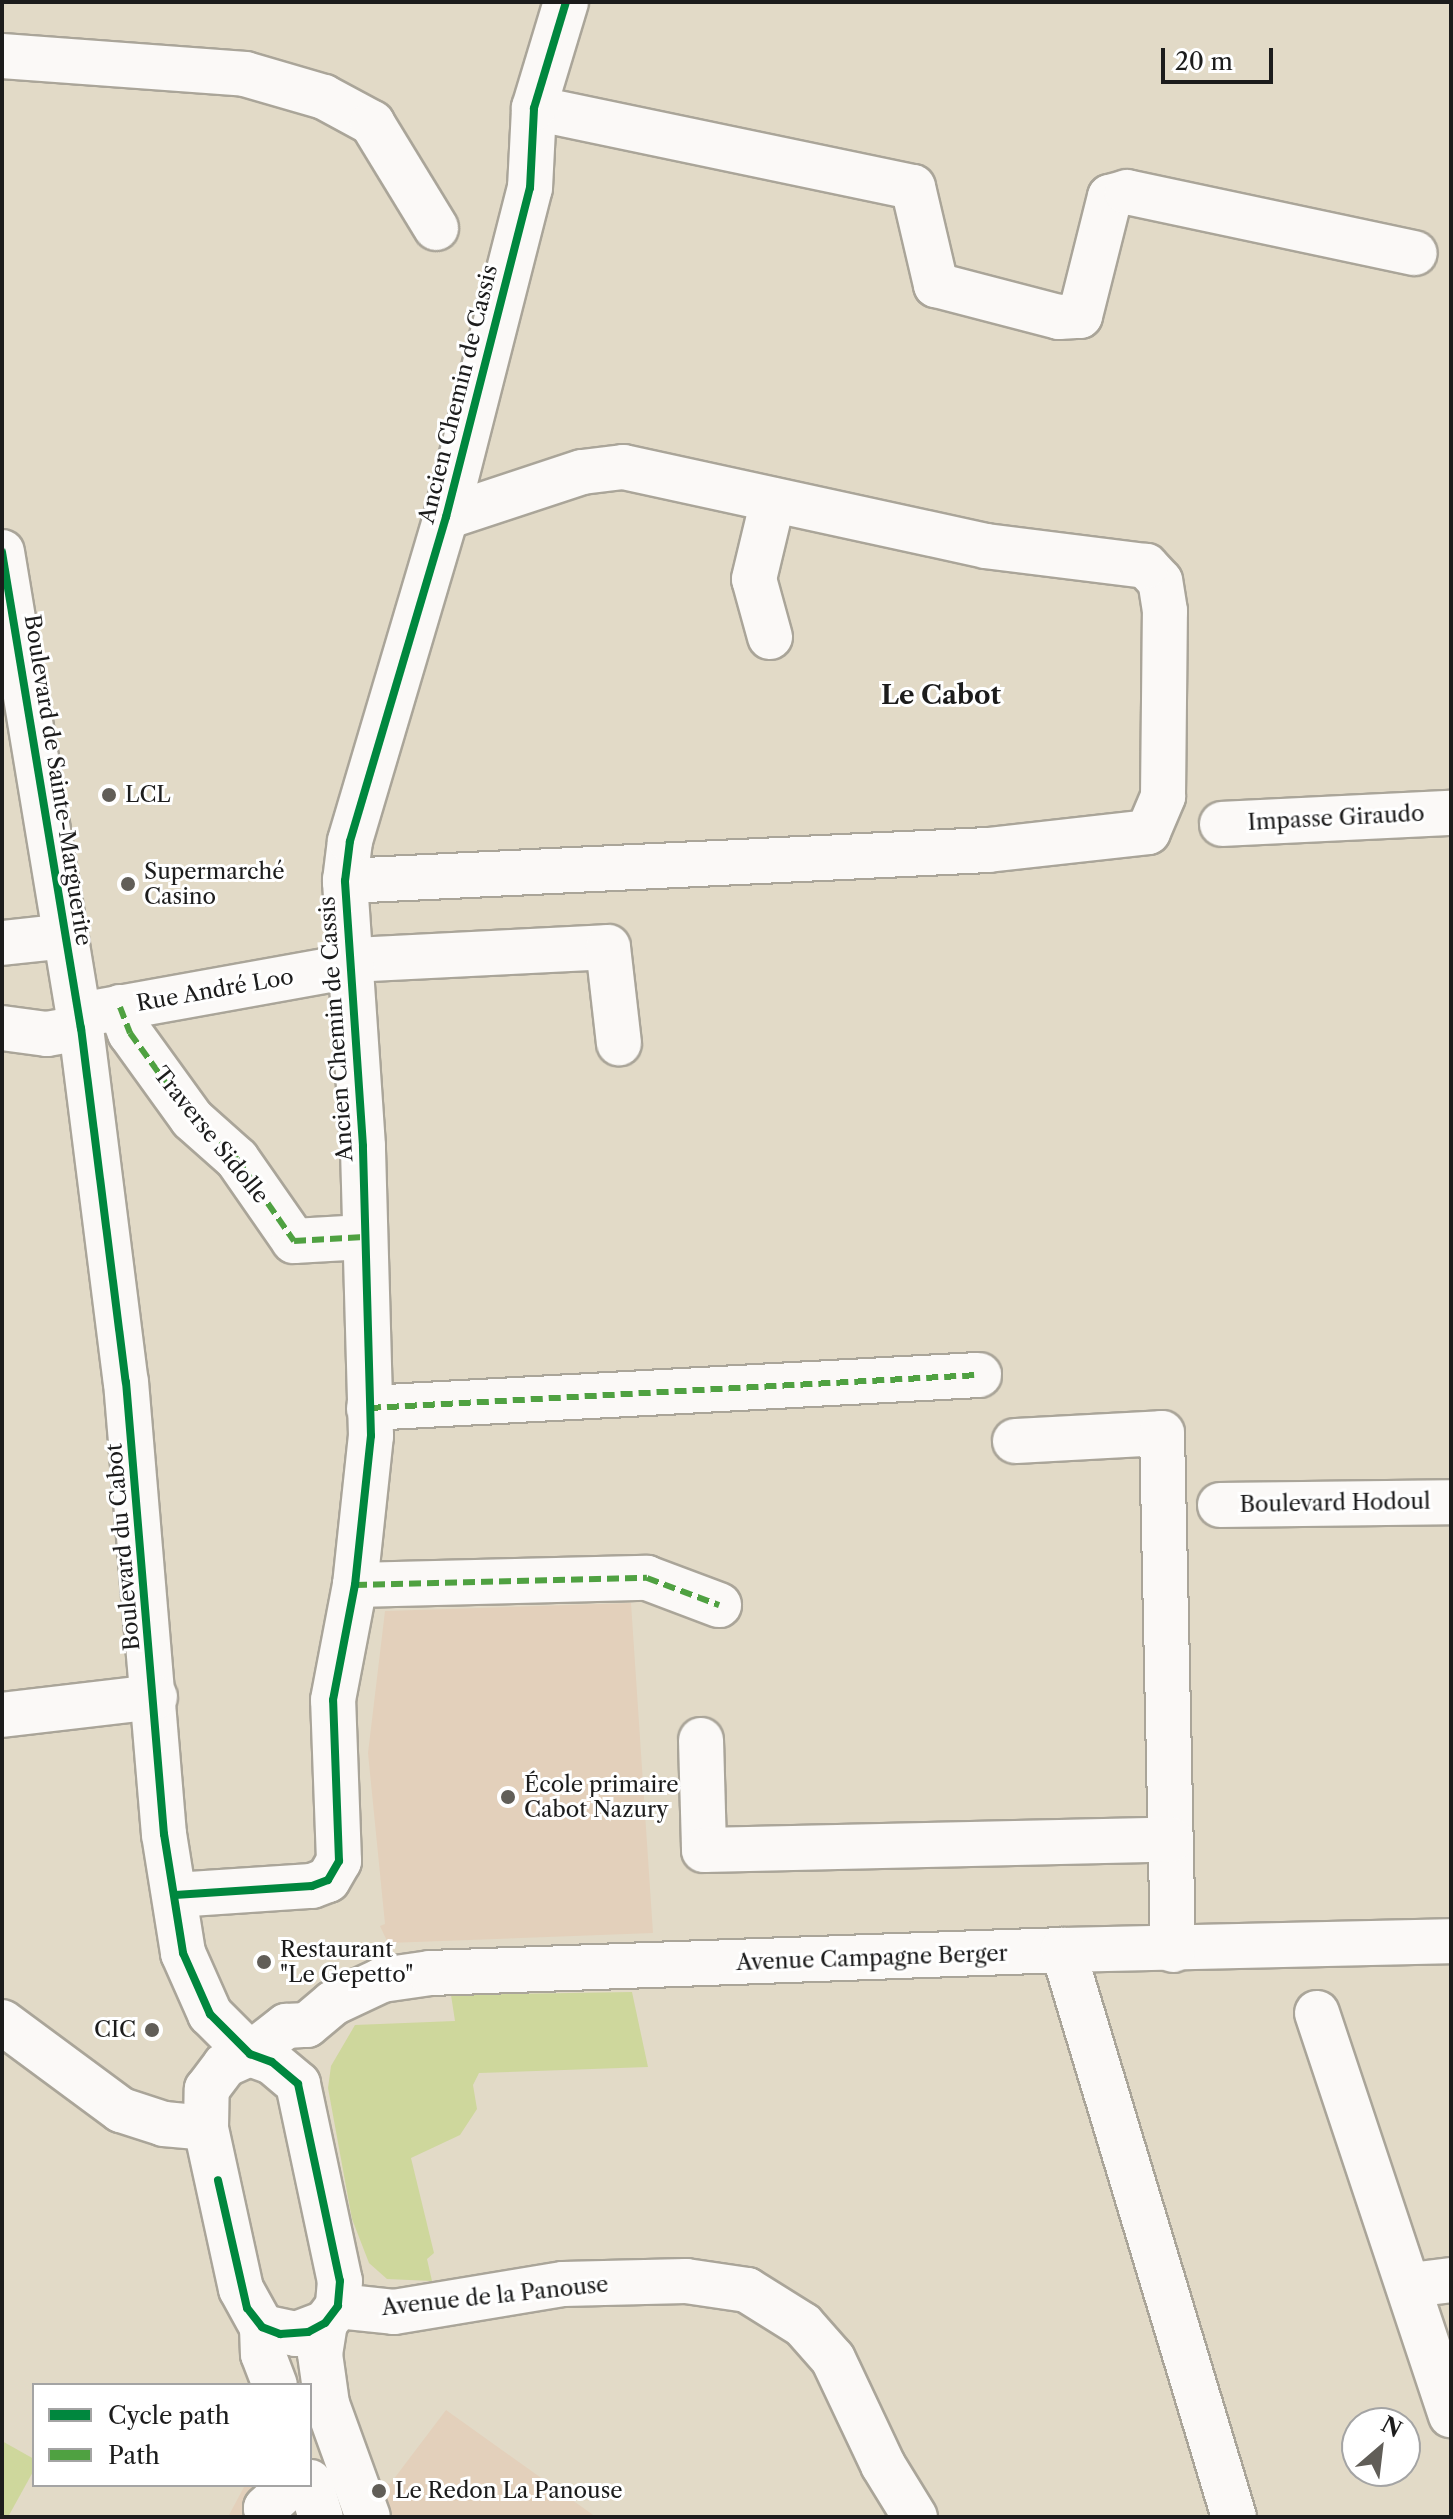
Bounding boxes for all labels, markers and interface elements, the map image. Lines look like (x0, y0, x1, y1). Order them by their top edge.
scale bar (1165, 32, 1277, 82)
text: 20 m (1175, 47, 1233, 76)
street label: Ancien Chemin de Cassis (413, 262, 503, 526)
street label: Boulevard de Sainte-Marguerite (19, 612, 97, 948)
district label: Le Cabot (881, 680, 1001, 712)
place label: LCL (125, 782, 171, 808)
marker: LCL (100, 786, 118, 804)
street label: Impasse Giraudo (1247, 800, 1425, 836)
place label: Supermarché Casino (144, 858, 285, 910)
marker: Supermarché Casino (119, 875, 137, 893)
street label: Ancien Chemin de Cassis (314, 896, 358, 1162)
street label: Rue André Loo (134, 963, 296, 1017)
street label: Traverse Sidolle (148, 1061, 274, 1209)
street label: Boulevard du Cabot (101, 1442, 145, 1652)
street label: Boulevard Hodoul (1239, 1488, 1431, 1518)
place label: École primaire Cabot Nazury (524, 1771, 679, 1822)
marker: École primaire Cabot Nazury (499, 1788, 517, 1806)
place label: Restaurant "Le Gepetto" (280, 1936, 413, 1988)
street label: Avenue Campagne Berger (736, 1940, 1008, 1976)
marker: Restaurant "Le Gepetto" (255, 1953, 273, 1971)
place label: CIC (94, 2017, 136, 2043)
marker: CIC (143, 2021, 161, 2039)
street label: Avenue de la Panouse (380, 2271, 610, 2321)
legend (32, 2383, 312, 2487)
text: Cycle path (108, 2401, 230, 2430)
north arrow (1341, 2407, 1421, 2487)
text: N (1377, 2411, 1406, 2444)
text: Path (108, 2441, 160, 2470)
place label: Le Redon La Panouse (395, 2478, 623, 2504)
marker: Le Redon La Panouse (370, 2482, 388, 2500)

